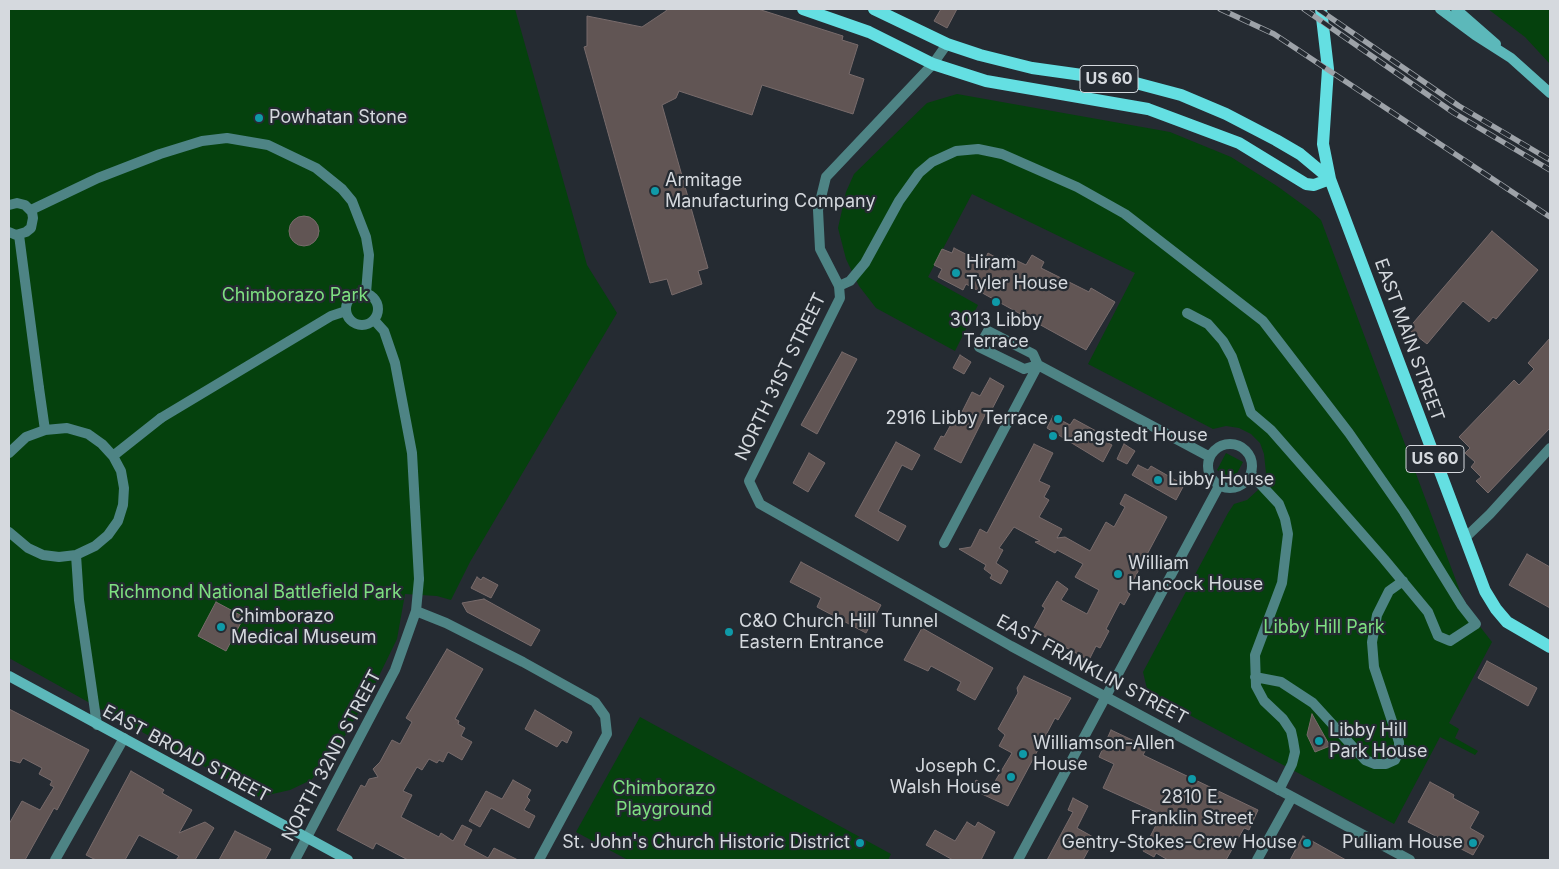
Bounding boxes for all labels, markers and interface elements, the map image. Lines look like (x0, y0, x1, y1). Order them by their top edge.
road number: US 60 (1080, 66, 1138, 92)
place label: Powhatan Stone (269, 107, 407, 129)
marker: Powhatan Stone (253, 112, 265, 124)
place label: Armitage Manufacturing Company (665, 170, 876, 212)
marker: Armitage Manufacturing Company (649, 185, 661, 197)
place label: Hiram Tyler House (966, 252, 1068, 294)
street label: EAST MAIN STREET (1370, 256, 1448, 424)
marker: Hiram Tyler House (950, 267, 962, 279)
park label: Chimborazo Park (222, 285, 368, 307)
street label: NORTH 31ST STREET (731, 290, 831, 464)
marker: 3013 Libby Terrace (990, 296, 1002, 308)
place label: 3013 Libby Terrace (950, 310, 1042, 352)
place label: 2916 Libby Terrace (885, 408, 1048, 430)
marker: 2916 Libby Terrace (1052, 413, 1064, 425)
place label: Langstedt House (1063, 425, 1208, 447)
marker: Langstedt House (1047, 430, 1059, 442)
road number: US 60 (1406, 446, 1464, 472)
place label: Libby House (1168, 469, 1274, 491)
marker: Libby House (1152, 474, 1164, 486)
place label: William Hancock House (1128, 553, 1263, 596)
marker: William Hancock House (1112, 568, 1124, 580)
park label: Richmond National Battlefield Park (108, 582, 402, 604)
place label: Chimborazo Medical Museum (231, 606, 376, 649)
street label: EAST FRANKLIN STREET (993, 610, 1191, 730)
place label: C&O Church Hill Tunnel Eastern Entrance (739, 611, 938, 654)
park label: Libby Hill Park (1263, 617, 1385, 639)
marker: Chimborazo Medical Museum (215, 621, 227, 633)
marker: C&O Church Hill Tunnel Eastern Entrance (723, 626, 735, 638)
street label: NORTH 32ND STREET (278, 667, 386, 845)
street label: EAST BROAD STREET (99, 701, 273, 807)
place label: Libby Hill Park House (1329, 720, 1427, 762)
place label: Williamson-Allen House (1033, 733, 1175, 776)
marker: Libby Hill Park House (1313, 735, 1325, 747)
marker: Williamson-Allen House (1017, 748, 1029, 760)
place label: Joseph C. Walsh House (890, 756, 1001, 799)
marker: Joseph C. Walsh House (1005, 771, 1017, 783)
marker: 2810 E. Franklin Street (1186, 773, 1198, 785)
park label: Chimborazo Playground (612, 778, 716, 821)
place label: 2810 E. Franklin Street (1131, 787, 1253, 830)
place label: St. John's Church Historic District (562, 832, 850, 854)
place label: Gentry-Stokes-Crew House (1062, 832, 1297, 854)
place label: Pulliam House (1342, 832, 1463, 854)
marker: St. John's Church Historic District (854, 837, 866, 849)
marker: Gentry-Stokes-Crew House (1301, 837, 1313, 849)
marker: Pulliam House (1467, 837, 1479, 849)

